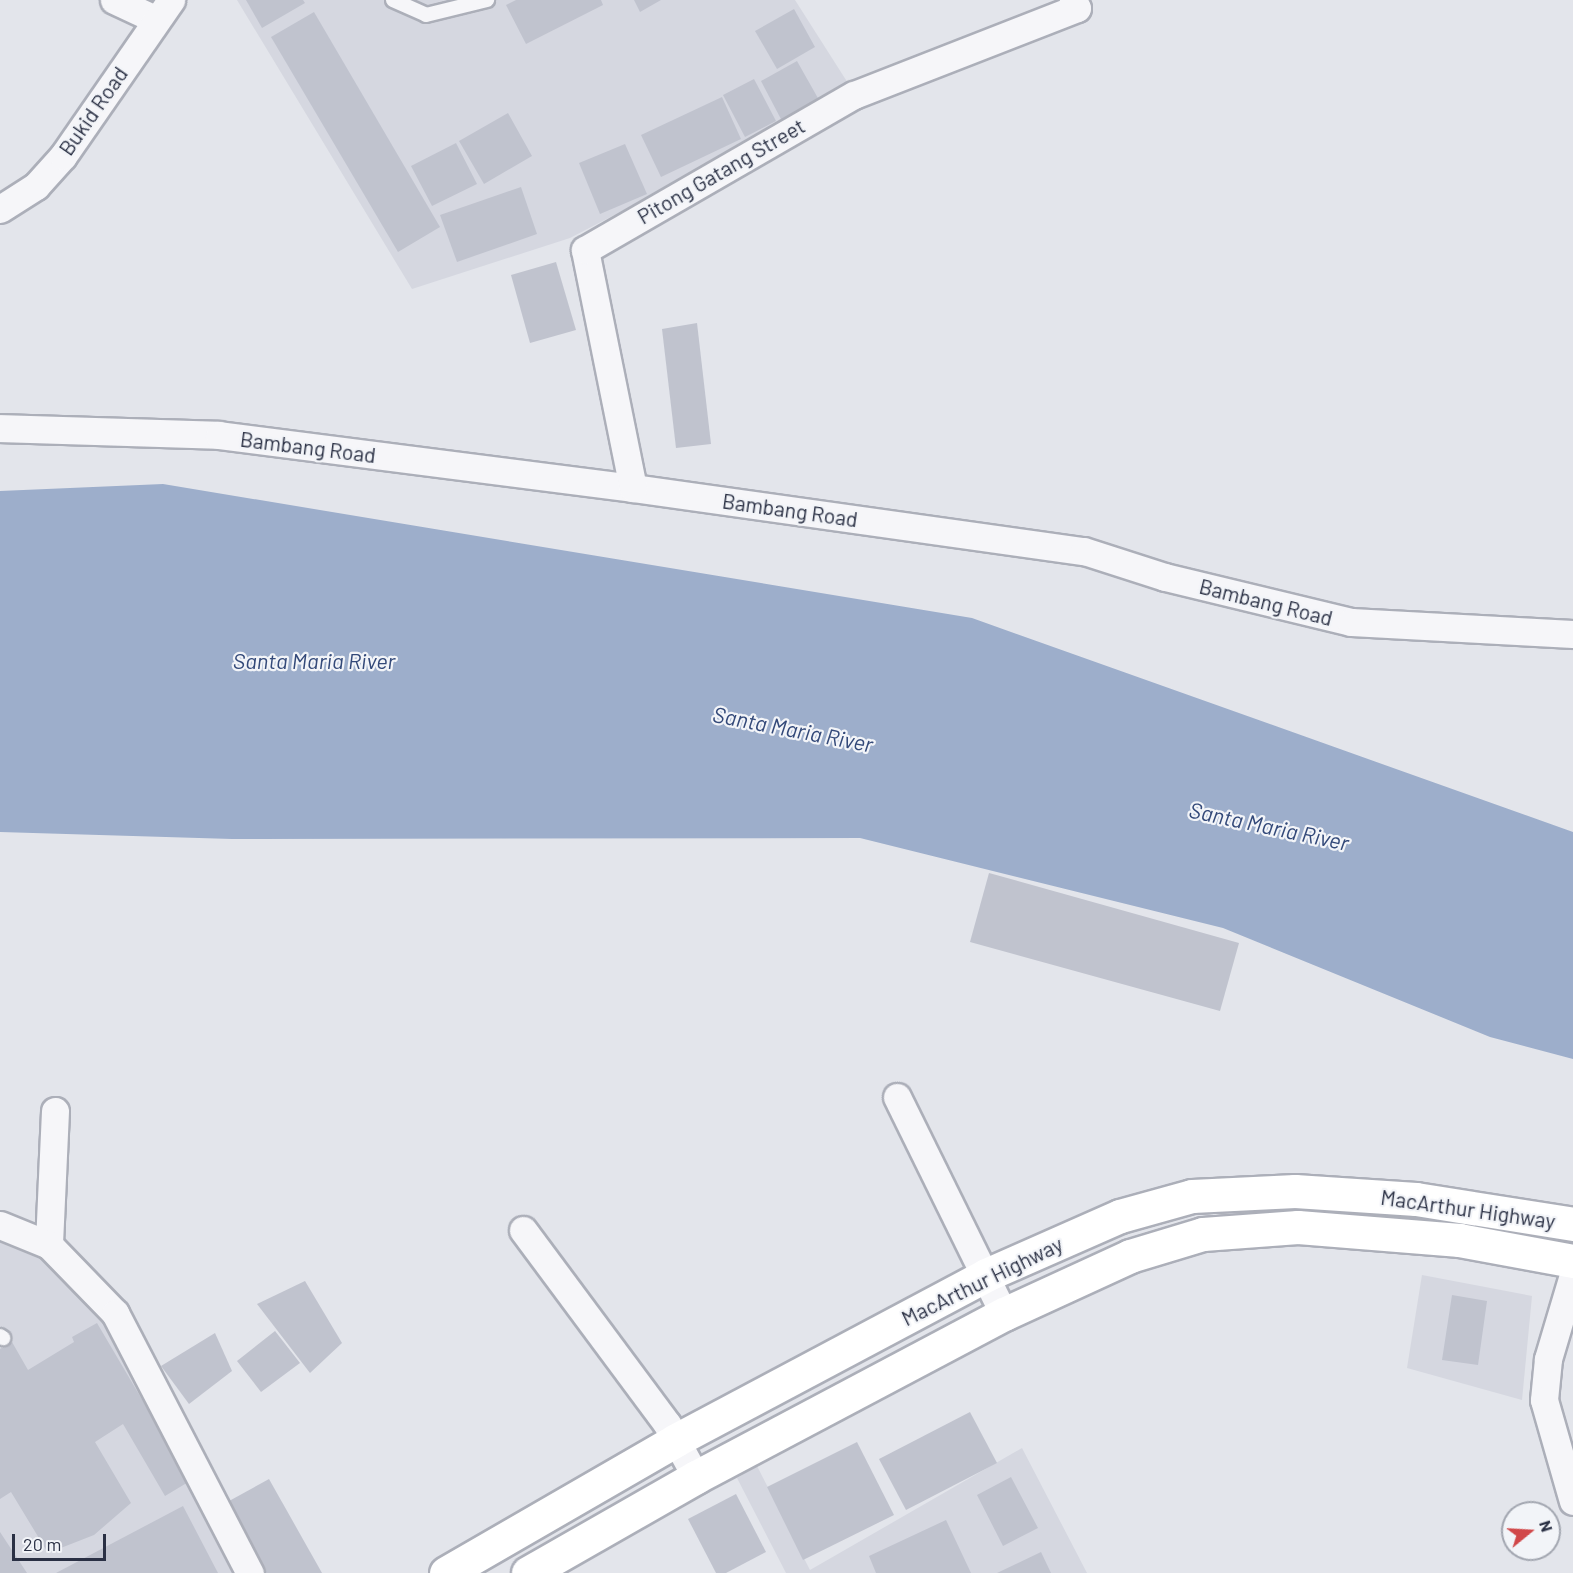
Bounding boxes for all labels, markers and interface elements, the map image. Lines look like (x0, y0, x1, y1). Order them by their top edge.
street label: Bukid Road (53, 62, 133, 160)
street label: Pitong Gatang Street (633, 113, 809, 229)
street label: Bambang Road (239, 426, 377, 468)
street label: Bambang Road (721, 488, 859, 532)
street label: Bambang Road (1197, 573, 1335, 631)
water label: Santa Maria River (233, 648, 395, 674)
water label: Santa Maria River (711, 701, 875, 757)
water label: Santa Maria River (1187, 796, 1351, 856)
street label: MacArthur Highway (1379, 1184, 1557, 1234)
street label: MacArthur Highway (897, 1231, 1067, 1331)
north arrow (1501, 1501, 1561, 1561)
text: N (1536, 1518, 1557, 1534)
scale bar (15, 1522, 110, 1560)
text: 20 m (23, 1533, 61, 1555)

